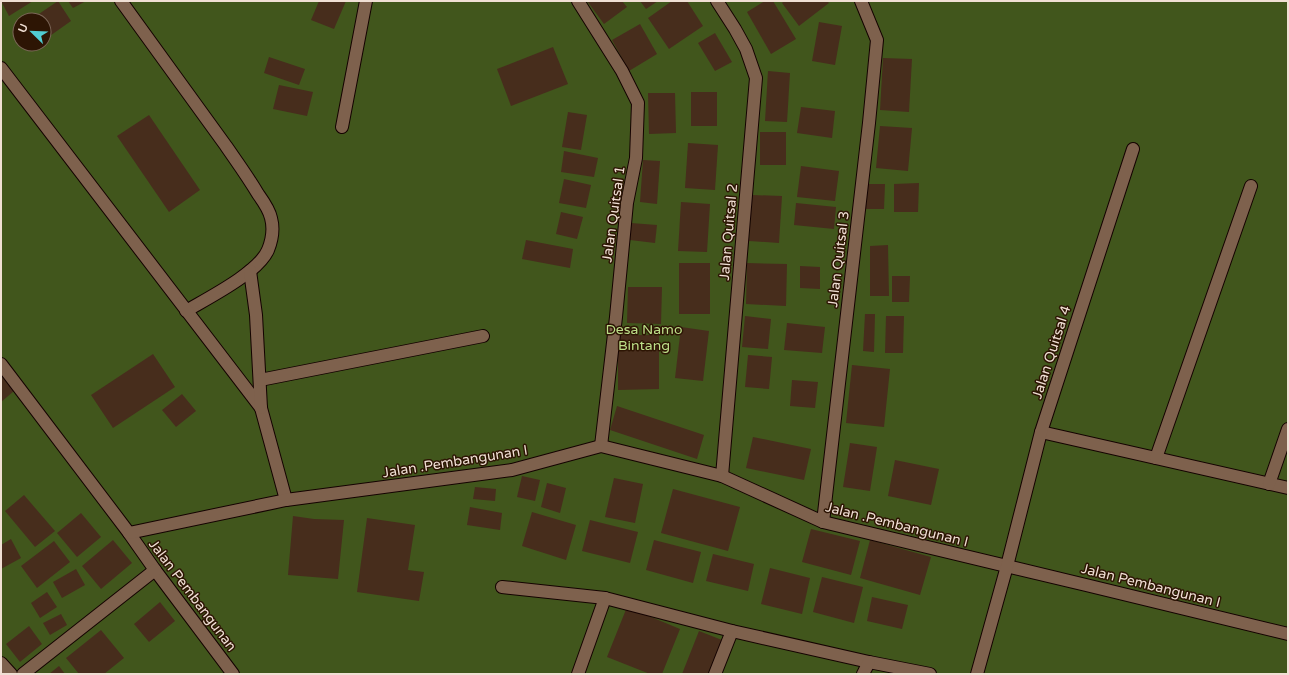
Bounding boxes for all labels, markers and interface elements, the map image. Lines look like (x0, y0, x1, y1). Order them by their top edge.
north arrow (12, 12, 52, 52)
text: U (16, 22, 31, 35)
street label: Jalan Quitsal 1 (598, 165, 629, 263)
street label: Jalan Quitsal 2 (716, 183, 741, 281)
street label: Jalan Quitsal 3 (824, 210, 853, 308)
street label: Jalan Quitsal 4 (1028, 303, 1075, 401)
park label: Desa Namo Bintang (606, 321, 682, 354)
street label: Jalan .Pembangunan I (381, 442, 529, 481)
street label: Jalan .Pembangunan I (824, 498, 970, 550)
street label: Jalan Pembangunan (145, 536, 240, 654)
street label: Jalan Pembangunan I (1079, 560, 1222, 611)

